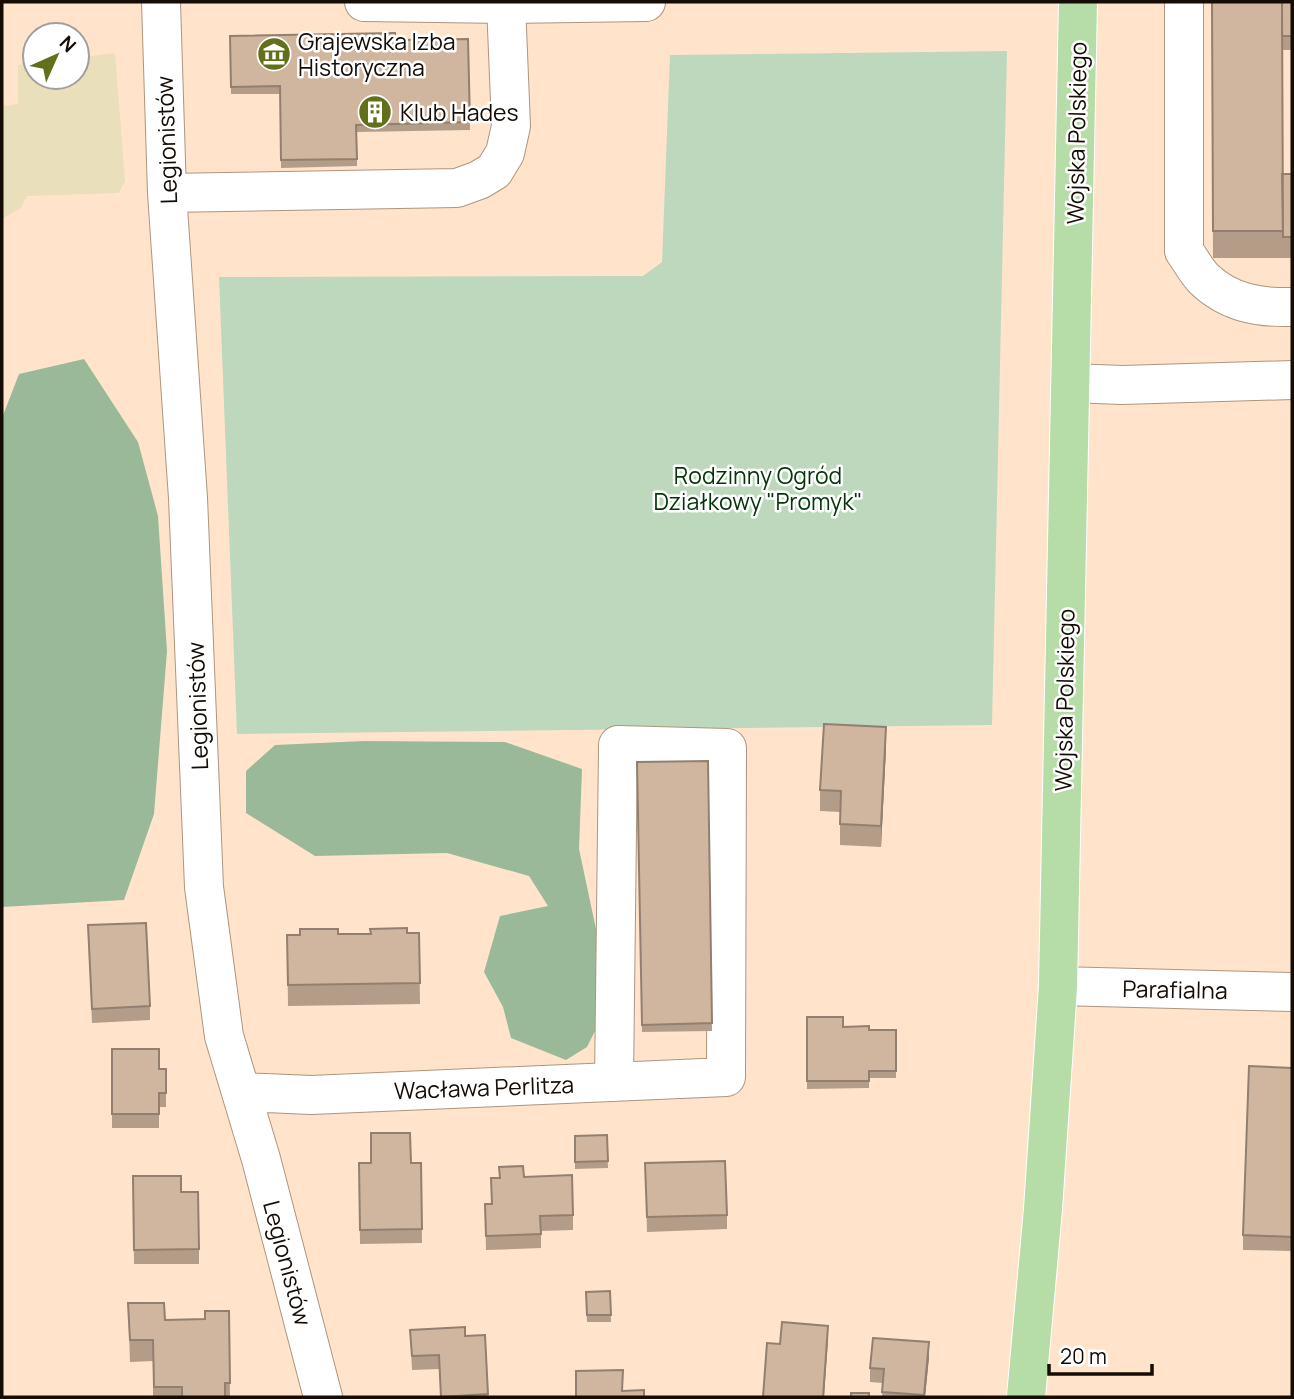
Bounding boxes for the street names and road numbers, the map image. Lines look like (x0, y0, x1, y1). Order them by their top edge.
street label: Wojska Polskiego (1058, 41, 1094, 225)
street label: Legionistów (148, 75, 184, 205)
street label: Wojska Polskiego (1046, 608, 1082, 792)
street label: Legionistów (179, 641, 215, 771)
street label: Parafialna (1122, 972, 1228, 1006)
street label: Wacława Perlitza (393, 1068, 575, 1106)
street label: Legionistów (256, 1197, 320, 1330)

